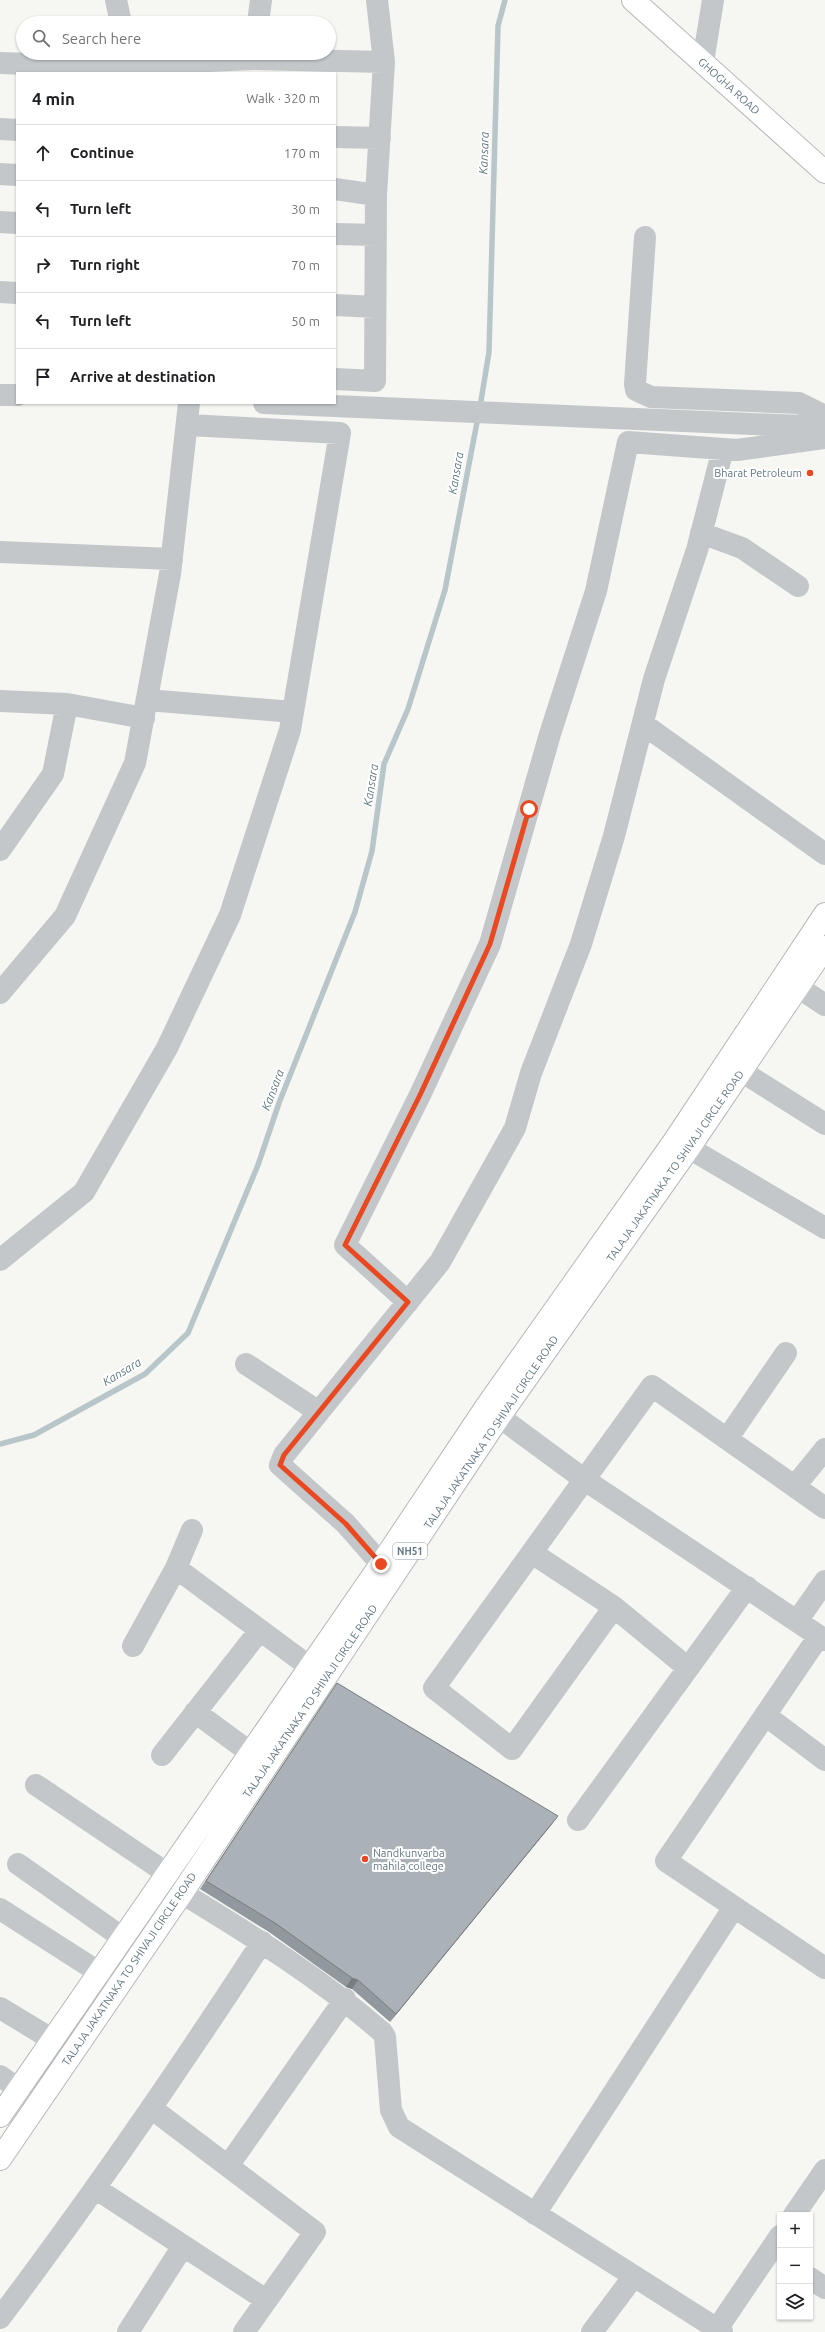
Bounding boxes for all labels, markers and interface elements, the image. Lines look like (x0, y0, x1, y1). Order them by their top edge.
search box (16, 16, 336, 60)
icon: search (30, 27, 52, 49)
text: Search here (62, 30, 141, 47)
street label: GHOGHA ROAD (696, 55, 762, 117)
text: 4 min (32, 89, 75, 108)
text: Walk · 320 m (246, 91, 320, 105)
water label: Kansara (476, 131, 491, 175)
icon: ahead (32, 142, 54, 164)
text: Continue (70, 144, 134, 161)
text: 170 m (284, 146, 320, 160)
icon: left (32, 198, 54, 220)
text: Turn left (70, 200, 131, 217)
text: 30 m (291, 202, 320, 216)
icon: right (32, 254, 54, 276)
text: Turn right (70, 256, 140, 273)
text: 70 m (291, 258, 320, 272)
icon: left (32, 310, 54, 332)
text: Turn left (70, 312, 131, 329)
text: 50 m (291, 314, 320, 328)
icon: arrive (32, 366, 54, 388)
text: Arrive at destination (70, 368, 216, 385)
water label: Kansara (445, 450, 466, 495)
place label: Bharat Petroleum (714, 467, 802, 479)
marker: Bharat Petroleum (805, 468, 815, 478)
water label: Kansara (361, 762, 380, 807)
route start (520, 800, 538, 818)
water label: Kansara (259, 1067, 286, 1112)
street label: TALAJA JAKATNAKA TO SHIVAJI CIRCLE ROAD (604, 1068, 746, 1264)
street label: TALAJA JAKATNAKA TO SHIVAJI CIRCLE ROAD (422, 1333, 561, 1531)
water label: Kansara (100, 1355, 144, 1388)
road number: NH51 (393, 1543, 427, 1559)
route end (372, 1555, 390, 1573)
street label: TALAJA JAKATNAKA TO SHIVAJI CIRCLE ROAD (241, 1602, 380, 1800)
place label: Nandkunvarba mahila college (373, 1847, 445, 1872)
marker: Nandkunvarba mahila college (360, 1854, 370, 1864)
street label: TALAJA JAKATNAKA TO SHIVAJI CIRCLE ROAD (60, 1870, 199, 2068)
map controls (777, 2212, 813, 2320)
button: + (777, 2212, 813, 2248)
button: − (777, 2248, 813, 2284)
button: layers (777, 2284, 813, 2320)

